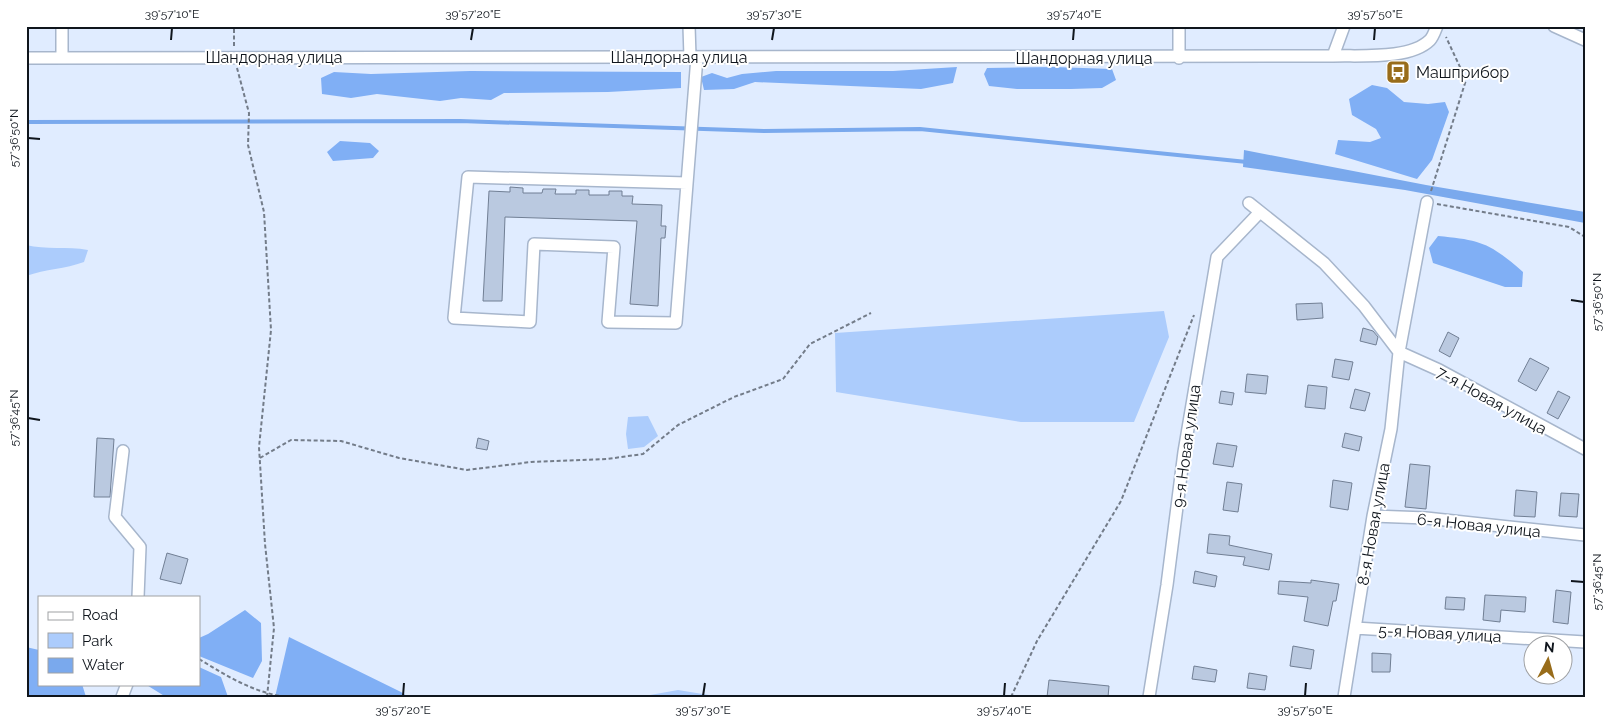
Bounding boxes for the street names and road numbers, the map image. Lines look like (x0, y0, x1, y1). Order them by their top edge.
street label: Шандорная улица (205, 48, 343, 67)
street label: Шандорная улица (610, 48, 748, 67)
street label: Шандорная улица (1015, 49, 1153, 68)
street label: 7-я Новая улица (1433, 362, 1550, 439)
street label: 9-я Новая улица (1168, 383, 1205, 509)
street label: 8-я Новая улица (1353, 461, 1394, 587)
street label: 6-я Новая улица (1416, 510, 1542, 541)
street label: 5-я Новая улица (1378, 621, 1502, 646)

